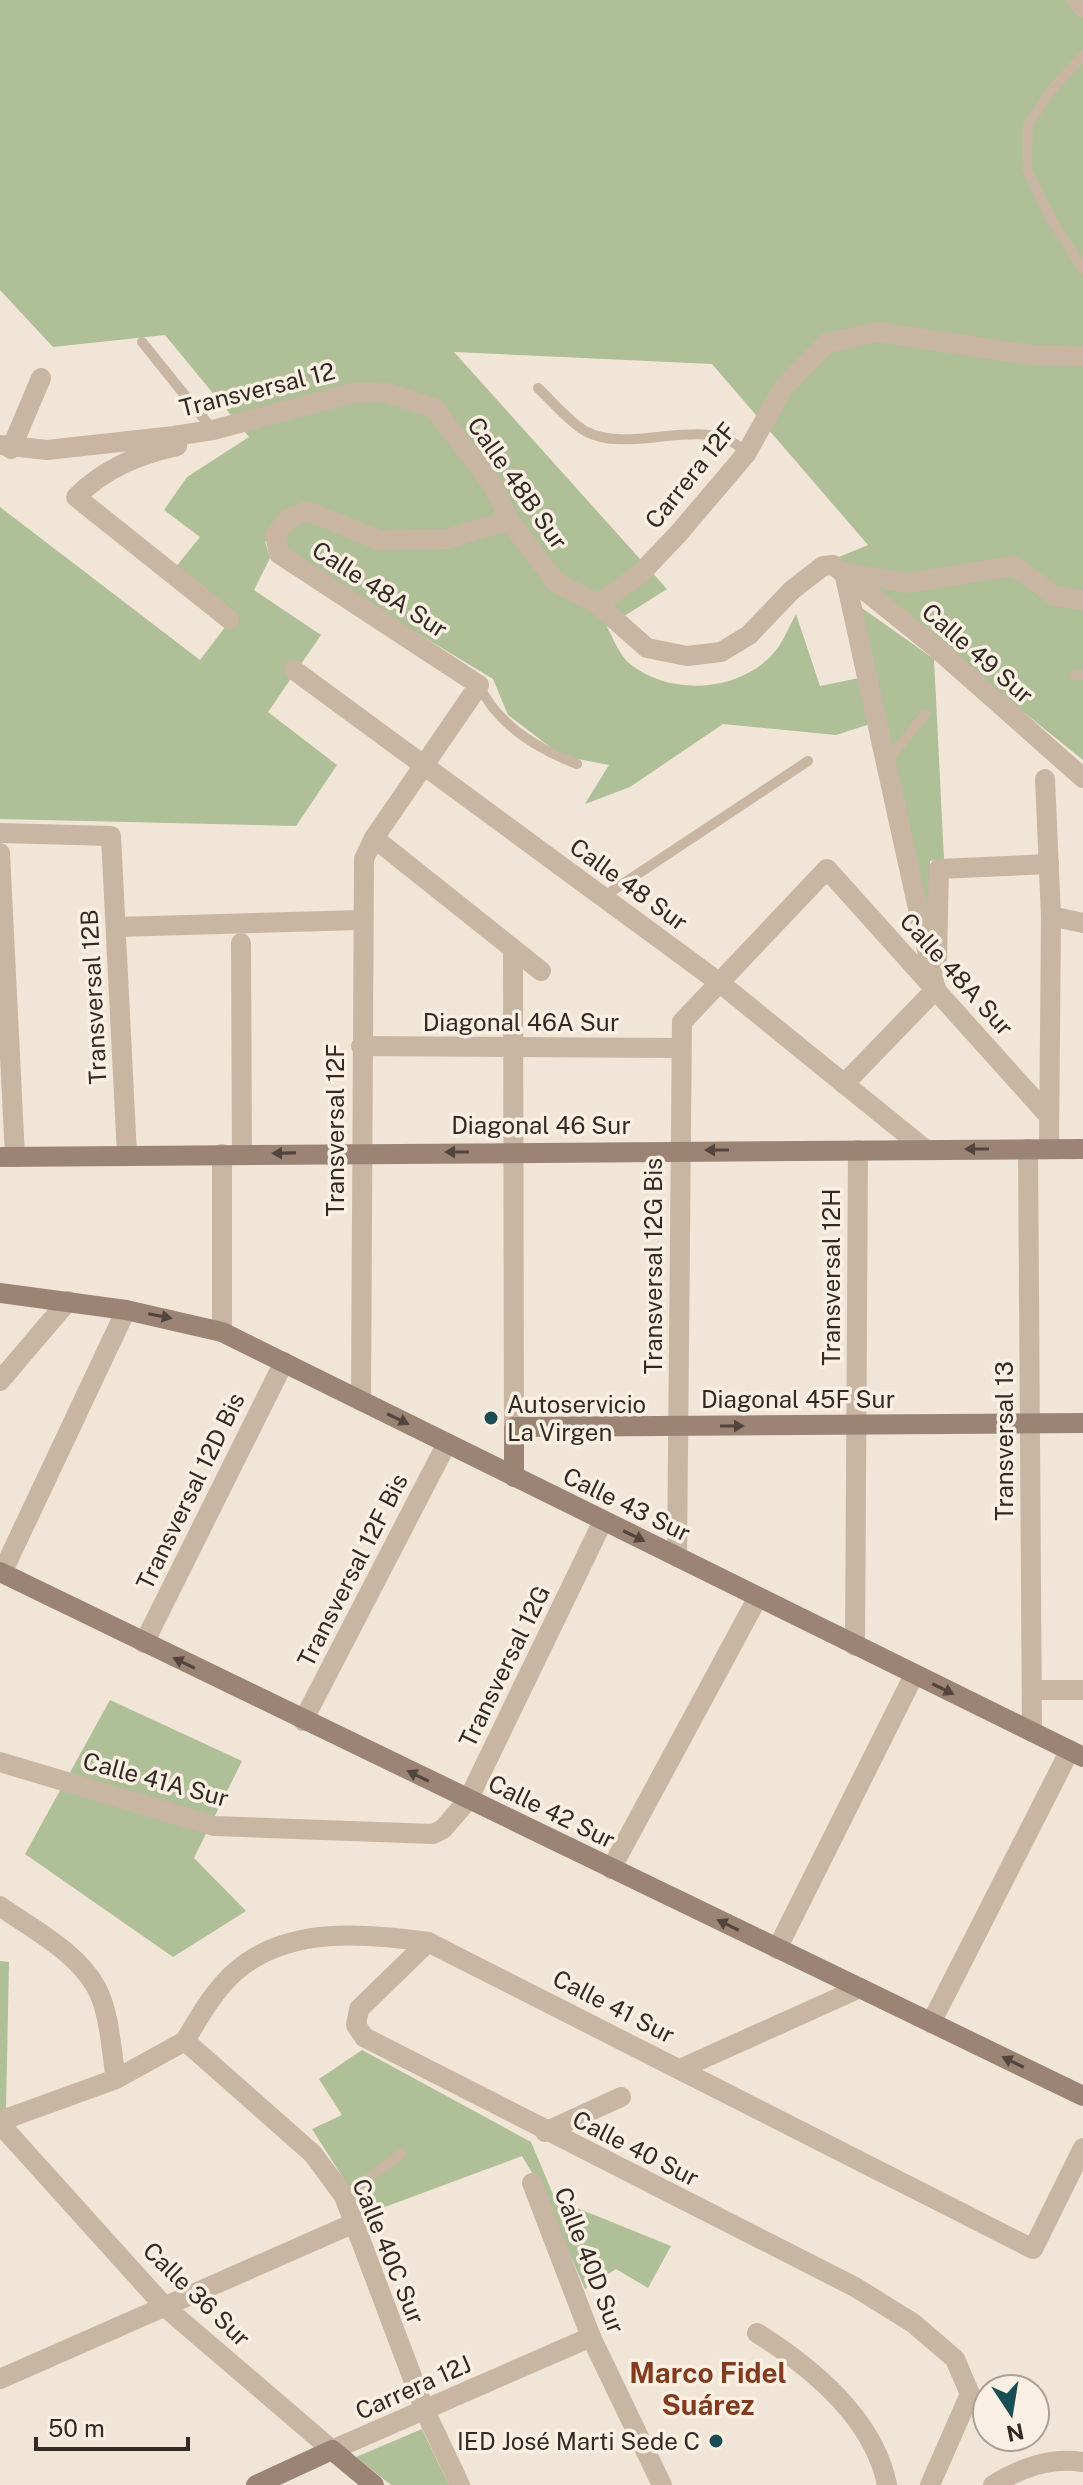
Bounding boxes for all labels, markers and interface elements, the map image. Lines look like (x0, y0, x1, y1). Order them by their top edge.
street label: Transversal 12 (177, 356, 337, 422)
street label: Calle 48B Sur (462, 412, 574, 554)
street label: Carrera 12F (639, 416, 741, 534)
street label: Calle 48A Sur (307, 535, 453, 643)
street label: Calle 49 Sur (917, 597, 1039, 709)
street label: Calle 48 Sur (565, 832, 693, 936)
street label: Calle 48A Sur (895, 907, 1019, 1041)
street label: Transversal 12B (74, 909, 112, 1085)
street label: Diagonal 46A Sur (423, 1008, 619, 1036)
street label: Transversal 12F (321, 1043, 349, 1217)
street label: Diagonal 46 Sur (451, 1111, 631, 1139)
one-way arrow (964, 1143, 989, 1155)
one-way arrow (704, 1144, 729, 1157)
one-way arrow (444, 1146, 469, 1158)
one-way arrow (271, 1147, 296, 1159)
street label: Transversal 12G Bis (639, 1158, 667, 1374)
street label: Transversal 12H (817, 1188, 845, 1366)
one-way arrow (148, 1310, 173, 1323)
street label: Transversal 13 (990, 1361, 1018, 1521)
street label: Diagonal 45F Sur (701, 1385, 895, 1413)
street label: Transversal 12D Bis (130, 1388, 250, 1594)
place label: Autoservicio La Virgen (507, 1390, 646, 1446)
marker: Autoservicio La Virgen (482, 1409, 500, 1427)
one-way arrow (386, 1412, 409, 1426)
one-way arrow (720, 1419, 745, 1432)
street label: Calle 43 Sur (559, 1461, 695, 1547)
street label: Transversal 12F Bis (291, 1469, 413, 1671)
one-way arrow (623, 1530, 646, 1543)
street label: Transversal 12G (453, 1581, 555, 1751)
one-way arrow (172, 1656, 195, 1670)
one-way arrow (931, 1682, 954, 1696)
street label: Calle 41A Sur (80, 1746, 232, 1812)
street label: Calle 42 Sur (484, 1768, 620, 1854)
one-way arrow (406, 1769, 430, 1783)
one-way arrow (716, 1918, 740, 1932)
street label: Calle 41 Sur (549, 1963, 679, 2049)
one-way arrow (1001, 2055, 1024, 2069)
street label: Calle 40 Sur (568, 2104, 704, 2192)
street label: Calle 40C Sur (347, 2174, 431, 2328)
street label: Calle 40D Sur (549, 2183, 631, 2337)
street label: Calle 36 Sur (138, 2236, 256, 2352)
street label: Carrera 12J (351, 2349, 475, 2425)
district label: Marco Fidel Suárez (629, 2356, 787, 2421)
north arrow (971, 2373, 1051, 2453)
scale bar (36, 2401, 188, 2451)
text: 50 m (48, 2414, 105, 2442)
text: N (1004, 2418, 1026, 2447)
place label: IED José Marti Sede C (457, 2427, 700, 2455)
marker: IED José Marti Sede C (707, 2432, 725, 2450)

